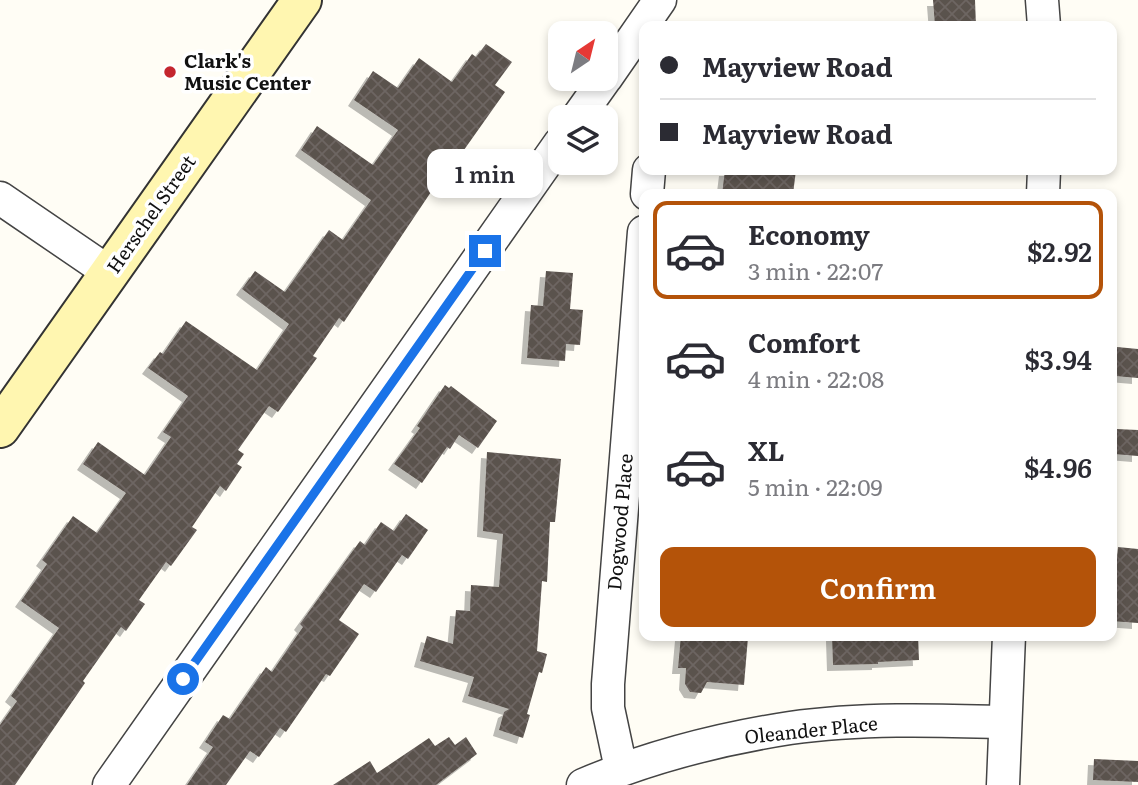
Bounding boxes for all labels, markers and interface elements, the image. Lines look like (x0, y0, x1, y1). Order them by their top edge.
north arrow (548, 21, 618, 91)
map controls (548, 21, 618, 175)
place label: Clark's Music Center (184, 46, 312, 96)
text: Mayview Road (702, 46, 893, 85)
marker: Clark's Music Center (162, 64, 178, 80)
button: layers (548, 105, 618, 175)
text: Mayview Road (702, 113, 893, 152)
street label: Herschel Street (99, 148, 202, 278)
callout: 1 min (427, 149, 543, 198)
text: 1 min (455, 156, 515, 190)
text: Economy (748, 214, 870, 253)
icon: car (664, 219, 727, 282)
text: $2.92 (1027, 231, 1092, 270)
route end (469, 235, 501, 267)
text: 3 min · 22:07 (748, 253, 883, 287)
text: Comfort (748, 322, 860, 361)
icon: car (664, 327, 727, 390)
text: $3.94 (1025, 339, 1092, 378)
text: 4 min · 22:08 (748, 361, 884, 395)
text: XL (748, 430, 785, 469)
icon: car (664, 435, 727, 498)
text: $4.96 (1024, 447, 1092, 486)
street label: Dogwood Place (599, 452, 639, 591)
text: 5 min · 22:09 (748, 469, 883, 503)
button: Confirm (660, 547, 1096, 627)
route start (167, 663, 199, 695)
street label: Oleander Place (743, 708, 879, 750)

